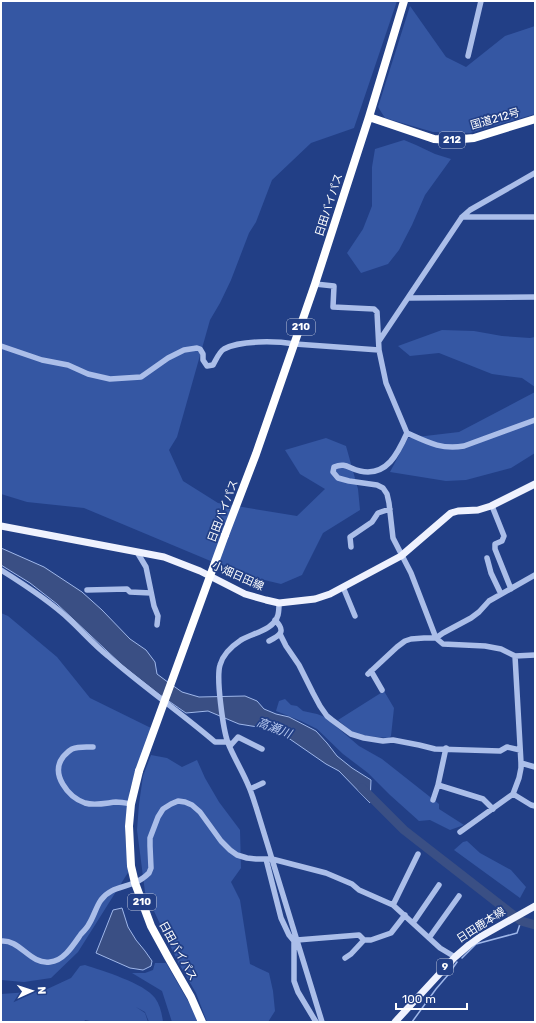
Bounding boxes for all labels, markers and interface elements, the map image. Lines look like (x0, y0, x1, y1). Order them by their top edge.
street label: 国道212号 (469, 106, 521, 132)
road number: 212 (439, 132, 465, 148)
street label: 日田バイパス (313, 172, 345, 238)
road number: 210 (287, 319, 315, 335)
street label: 日田バイパス (205, 478, 241, 544)
street label: 小畑日田線 (210, 559, 266, 593)
water label: 高瀬川 (255, 715, 295, 742)
road number: 210 (128, 894, 156, 910)
street label: 日田鹿本線 (454, 905, 508, 945)
street label: 日田バイパス (156, 919, 200, 983)
road number: 9 (437, 959, 453, 975)
north arrow (12, 971, 52, 1011)
scale bar (396, 985, 467, 1011)
text: N (35, 986, 48, 995)
text: 100 m (402, 992, 436, 1006)

